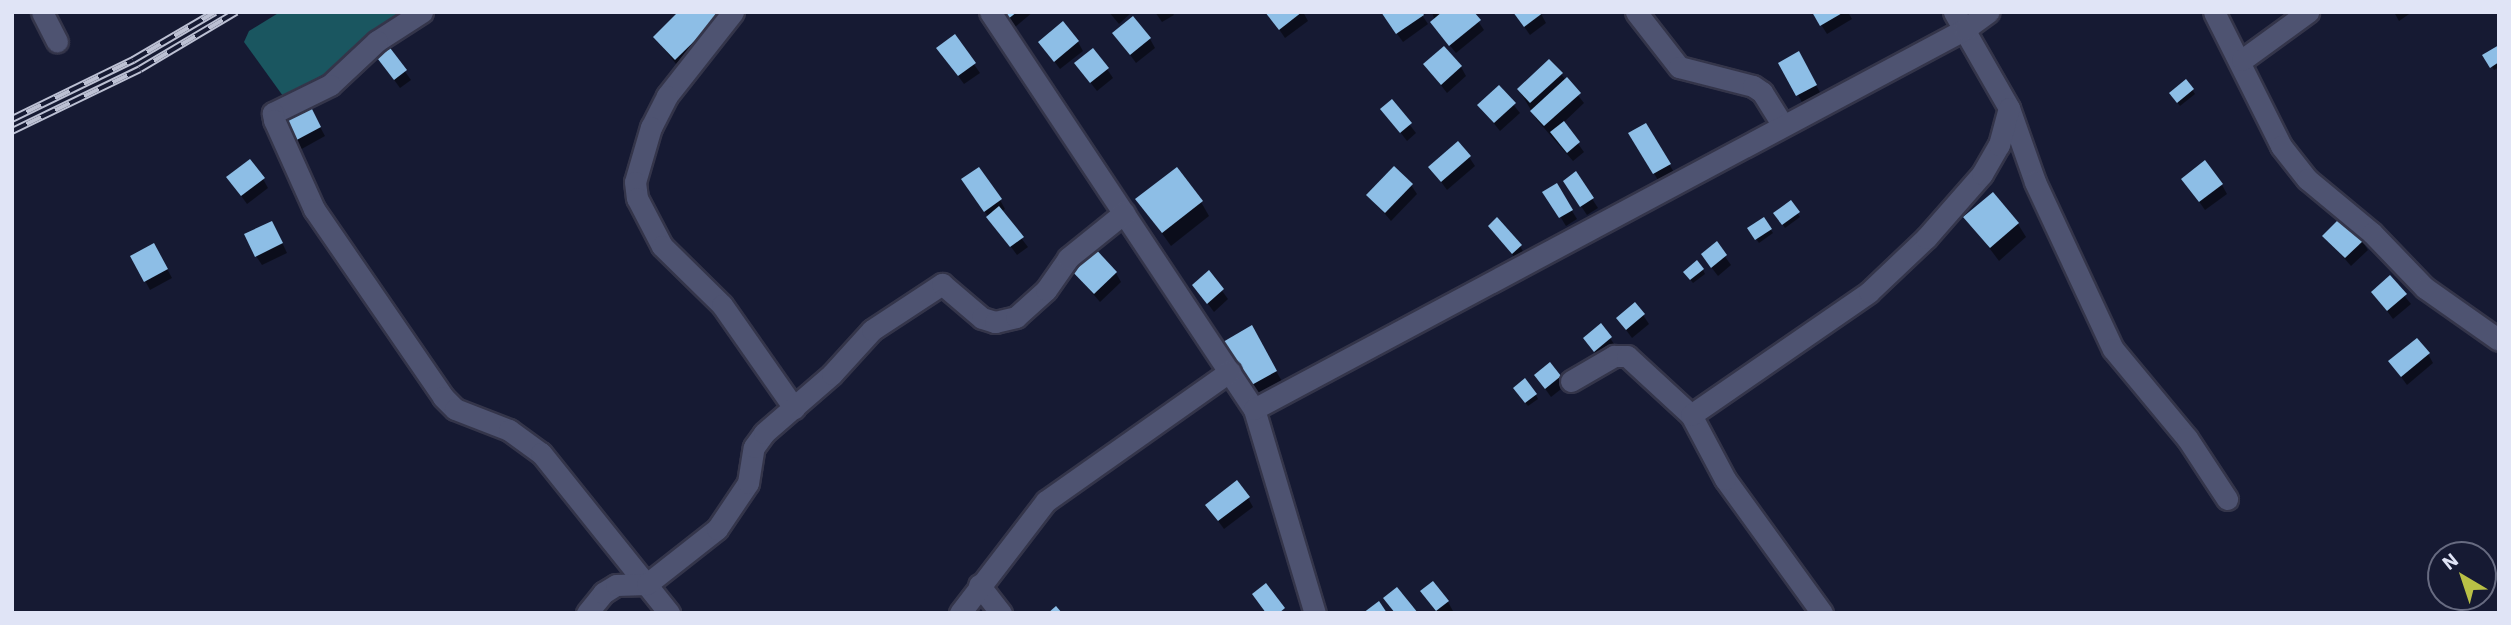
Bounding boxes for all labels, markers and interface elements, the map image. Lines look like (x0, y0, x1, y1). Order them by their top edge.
north arrow (2427, 541, 2497, 611)
text: N (2437, 548, 2463, 575)

